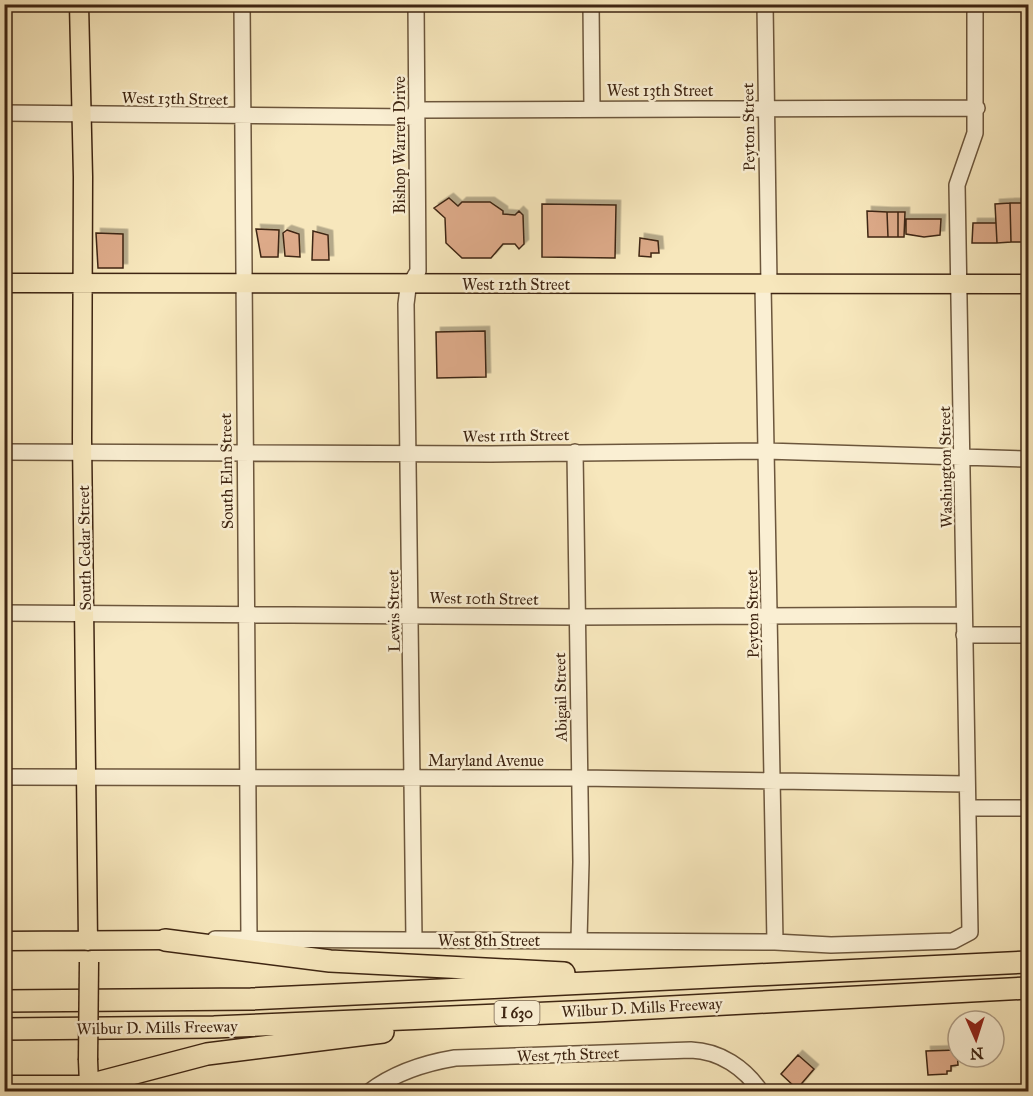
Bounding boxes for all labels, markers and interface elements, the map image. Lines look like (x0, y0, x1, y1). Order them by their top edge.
street label: Bishop Warren Drive (390, 76, 409, 214)
street label: West 13th Street (607, 81, 714, 100)
street label: Peyton Street (738, 82, 759, 171)
street label: West 13th Street (122, 88, 229, 109)
street label: West 12th Street (462, 275, 570, 294)
street label: Washington Street (935, 405, 957, 528)
street label: South Elm Street (216, 412, 237, 529)
street label: West 11th Street (463, 425, 570, 446)
street label: South Cedar Street (74, 485, 95, 611)
street label: Lewis Street (383, 569, 404, 652)
street label: Peyton Street (742, 569, 763, 658)
street label: West 10th Street (429, 588, 539, 609)
street label: Abigail Street (550, 652, 572, 743)
street label: Maryland Avenue (428, 751, 544, 770)
street label: West 8th Street (438, 931, 541, 950)
street label: Wilbur D. Mills Freeway (561, 994, 724, 1021)
road number: I 630 (494, 1001, 540, 1025)
north arrow (946, 1009, 1006, 1069)
street label: Wilbur D. Mills Freeway (76, 1017, 238, 1038)
street label: West 7th Street (516, 1043, 620, 1066)
text: N (969, 1044, 984, 1063)

